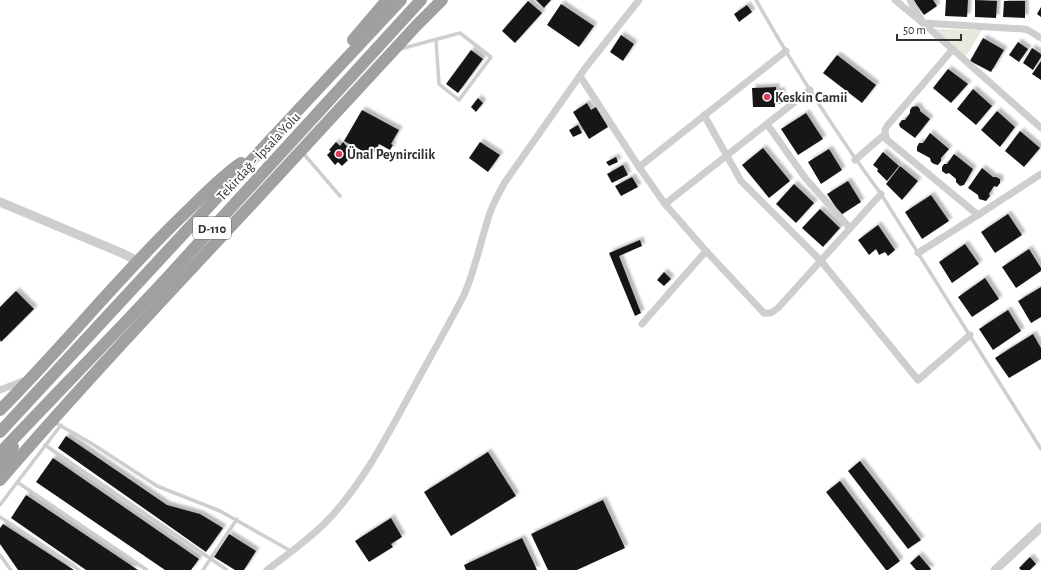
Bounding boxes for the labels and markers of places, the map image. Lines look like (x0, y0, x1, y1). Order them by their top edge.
place label: Keskin Camii (775, 91, 847, 105)
marker: Keskin Camii (762, 92, 772, 102)
place label: Ünal Peynircilik (347, 146, 435, 162)
marker: Ünal Peynircilik (334, 149, 344, 159)

